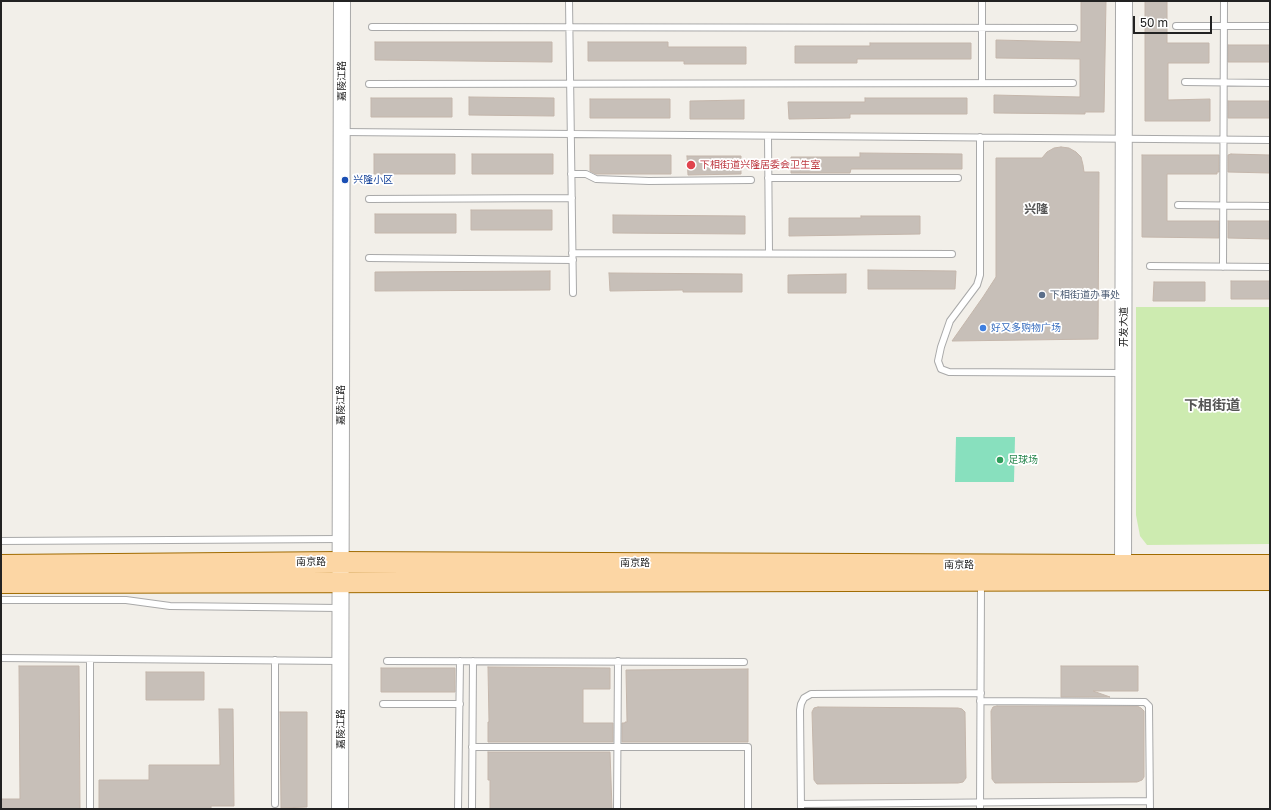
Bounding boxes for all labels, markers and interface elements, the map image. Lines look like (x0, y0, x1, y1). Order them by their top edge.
scale bar (1135, 8, 1214, 34)
text: 50 m (1140, 15, 1168, 30)
street label: 嘉陵江路 (336, 61, 348, 101)
marker: 下相街道兴隆居委会卫生室 (685, 159, 697, 171)
place label: 下相街道兴隆居委会卫生室 (700, 159, 820, 171)
place label: 兴隆小区 (353, 174, 393, 186)
marker: 兴隆小区 (340, 175, 350, 185)
district label: 兴隆 (1024, 202, 1048, 216)
place label: 下相街道办事处 (1050, 289, 1120, 301)
marker: 下相街道办事处 (1037, 290, 1047, 300)
street label: 开发大道 (1118, 307, 1130, 347)
place label: 好又多购物广场 (991, 322, 1061, 334)
marker: 好又多购物广场 (978, 323, 988, 333)
street label: 嘉陵江路 (335, 385, 347, 425)
district label: 下相街道 (1184, 398, 1240, 414)
place label: 足球场 (1008, 454, 1038, 466)
marker: 足球场 (995, 455, 1005, 465)
street label: 南京路 (296, 556, 326, 568)
street label: 南京路 (620, 557, 650, 569)
street label: 南京路 (944, 559, 974, 571)
street label: 嘉陵江路 (335, 709, 347, 749)

